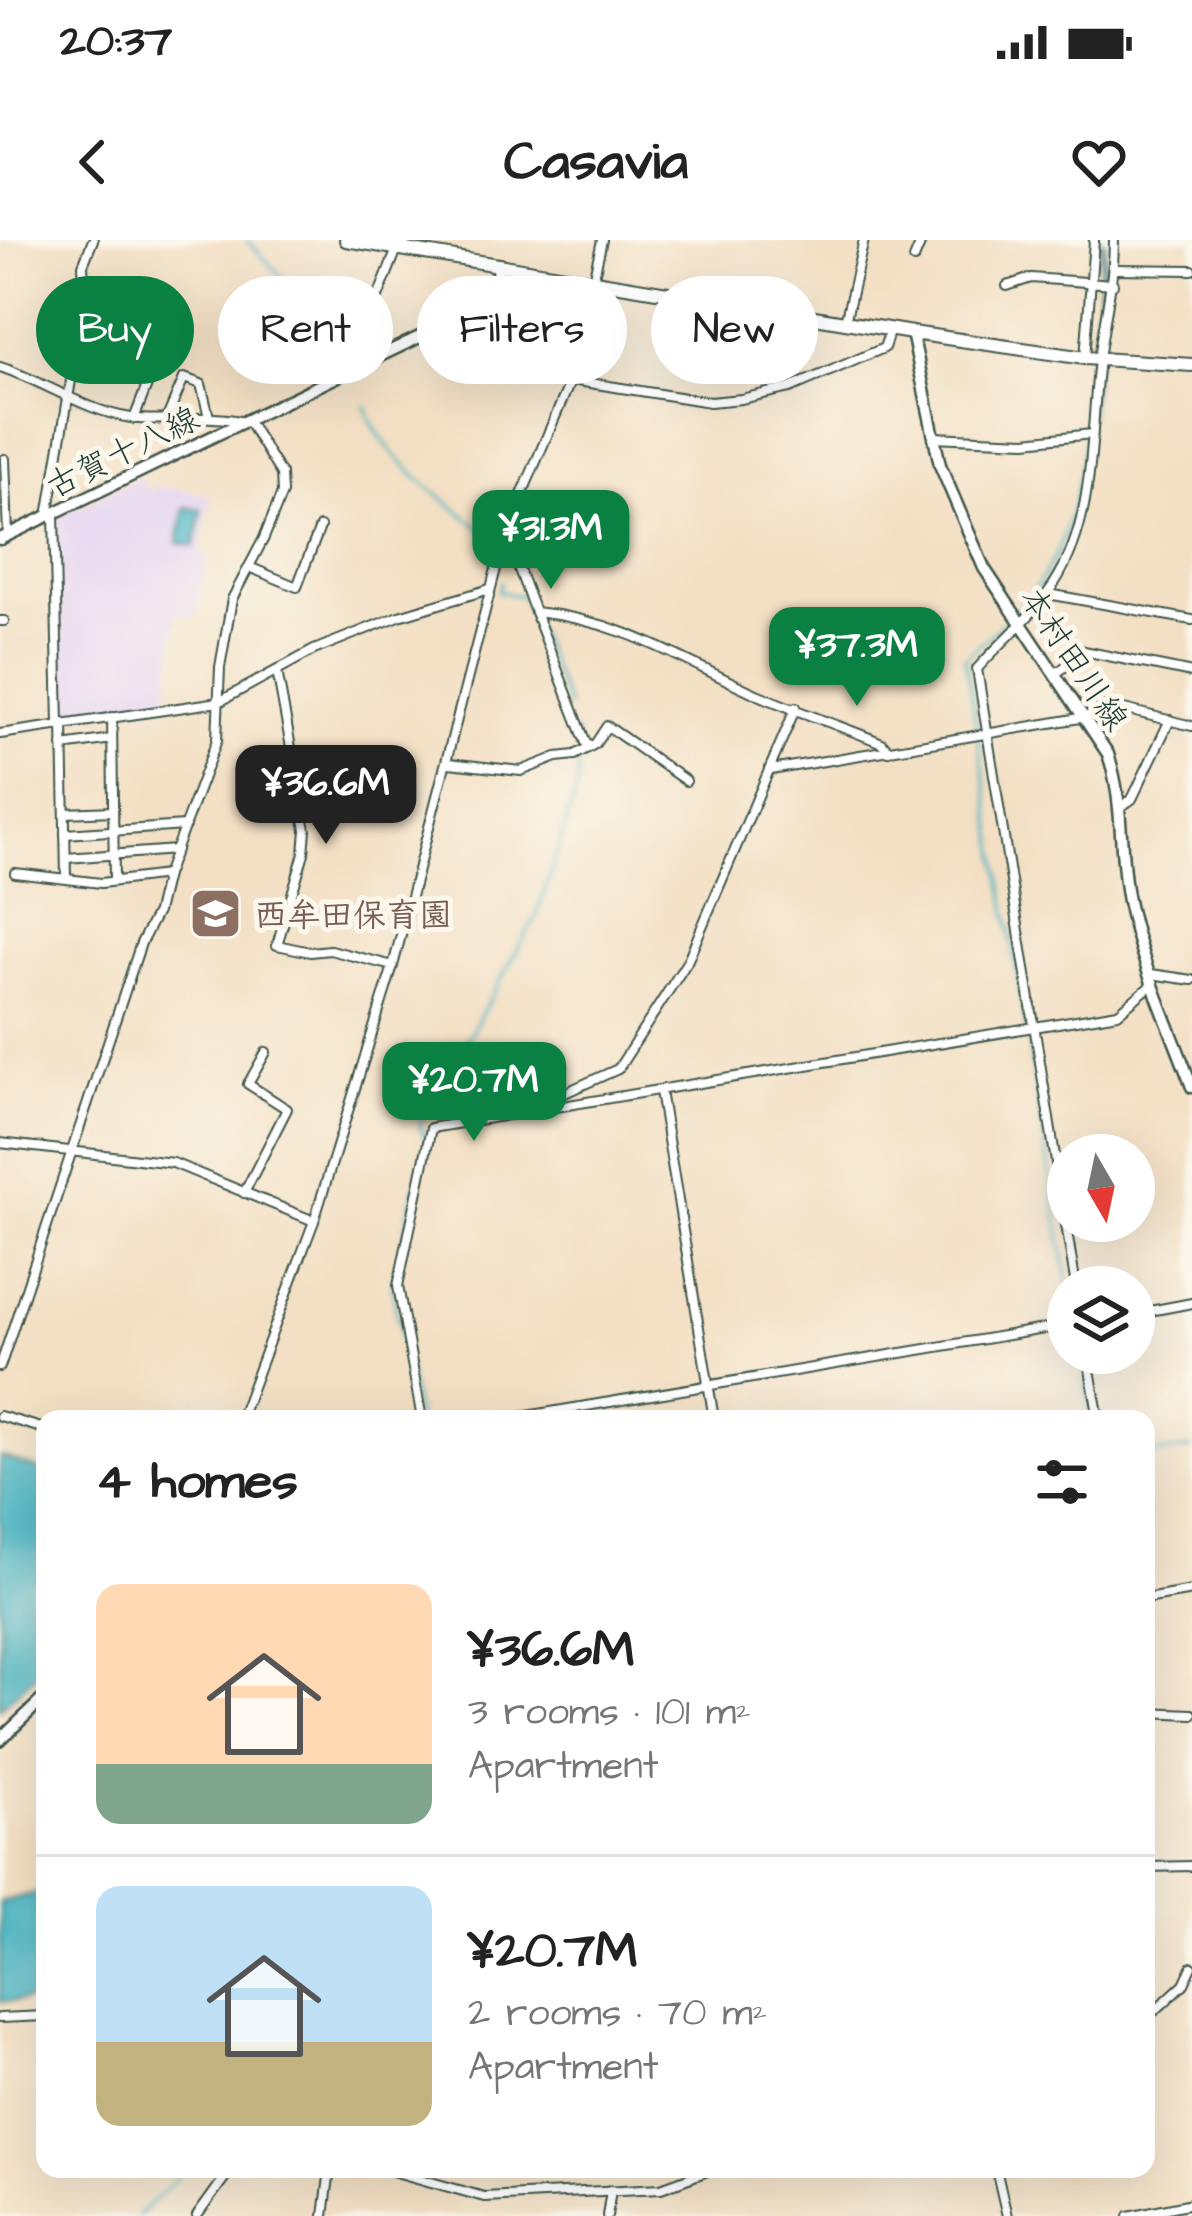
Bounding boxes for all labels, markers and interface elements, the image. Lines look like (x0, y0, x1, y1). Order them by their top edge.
text: 20:37 (60, 11, 172, 73)
text: Casavia (504, 125, 688, 200)
icon: back (60, 129, 126, 195)
icon: heart (1066, 129, 1132, 195)
chip: Buy (36, 276, 194, 384)
chip: Rent (218, 276, 393, 384)
chip: Filters (417, 276, 627, 384)
chip: New (651, 276, 818, 384)
street label: 古賀十八線 (39, 396, 207, 510)
pin: ¥31.3M (453, 490, 649, 592)
text: ¥31.3M (499, 502, 603, 556)
street label: 本村田川線 (1008, 578, 1139, 740)
pin: ¥37.3M (759, 607, 955, 709)
text: ¥37.3M (796, 619, 918, 673)
pin: ¥36.6M (228, 745, 424, 847)
text: ¥36.6M (262, 757, 390, 811)
school or university icon: 西牟田保育園 (187, 886, 243, 942)
place label: 西牟田保育園 (254, 893, 452, 939)
pin: ¥20.7M (376, 1042, 572, 1144)
text: ¥20.7M (409, 1054, 539, 1108)
north arrow (1047, 1134, 1155, 1242)
map controls (1047, 1134, 1155, 1374)
button: layers (1047, 1266, 1155, 1374)
text: 4 homes (96, 1447, 298, 1518)
icon: filters (1029, 1449, 1095, 1515)
text: ¥36.6M (468, 1615, 635, 1686)
icon: home (192, 1632, 336, 1776)
text: 3 rooms · 101 m² (468, 1686, 751, 1740)
text: Apartment (468, 1740, 659, 1794)
text: ¥20.7M (468, 1916, 637, 1987)
icon: home (192, 1934, 336, 2078)
text: 2 rooms · 70 m² (468, 1987, 767, 2041)
text: Apartment (468, 2041, 659, 2095)

